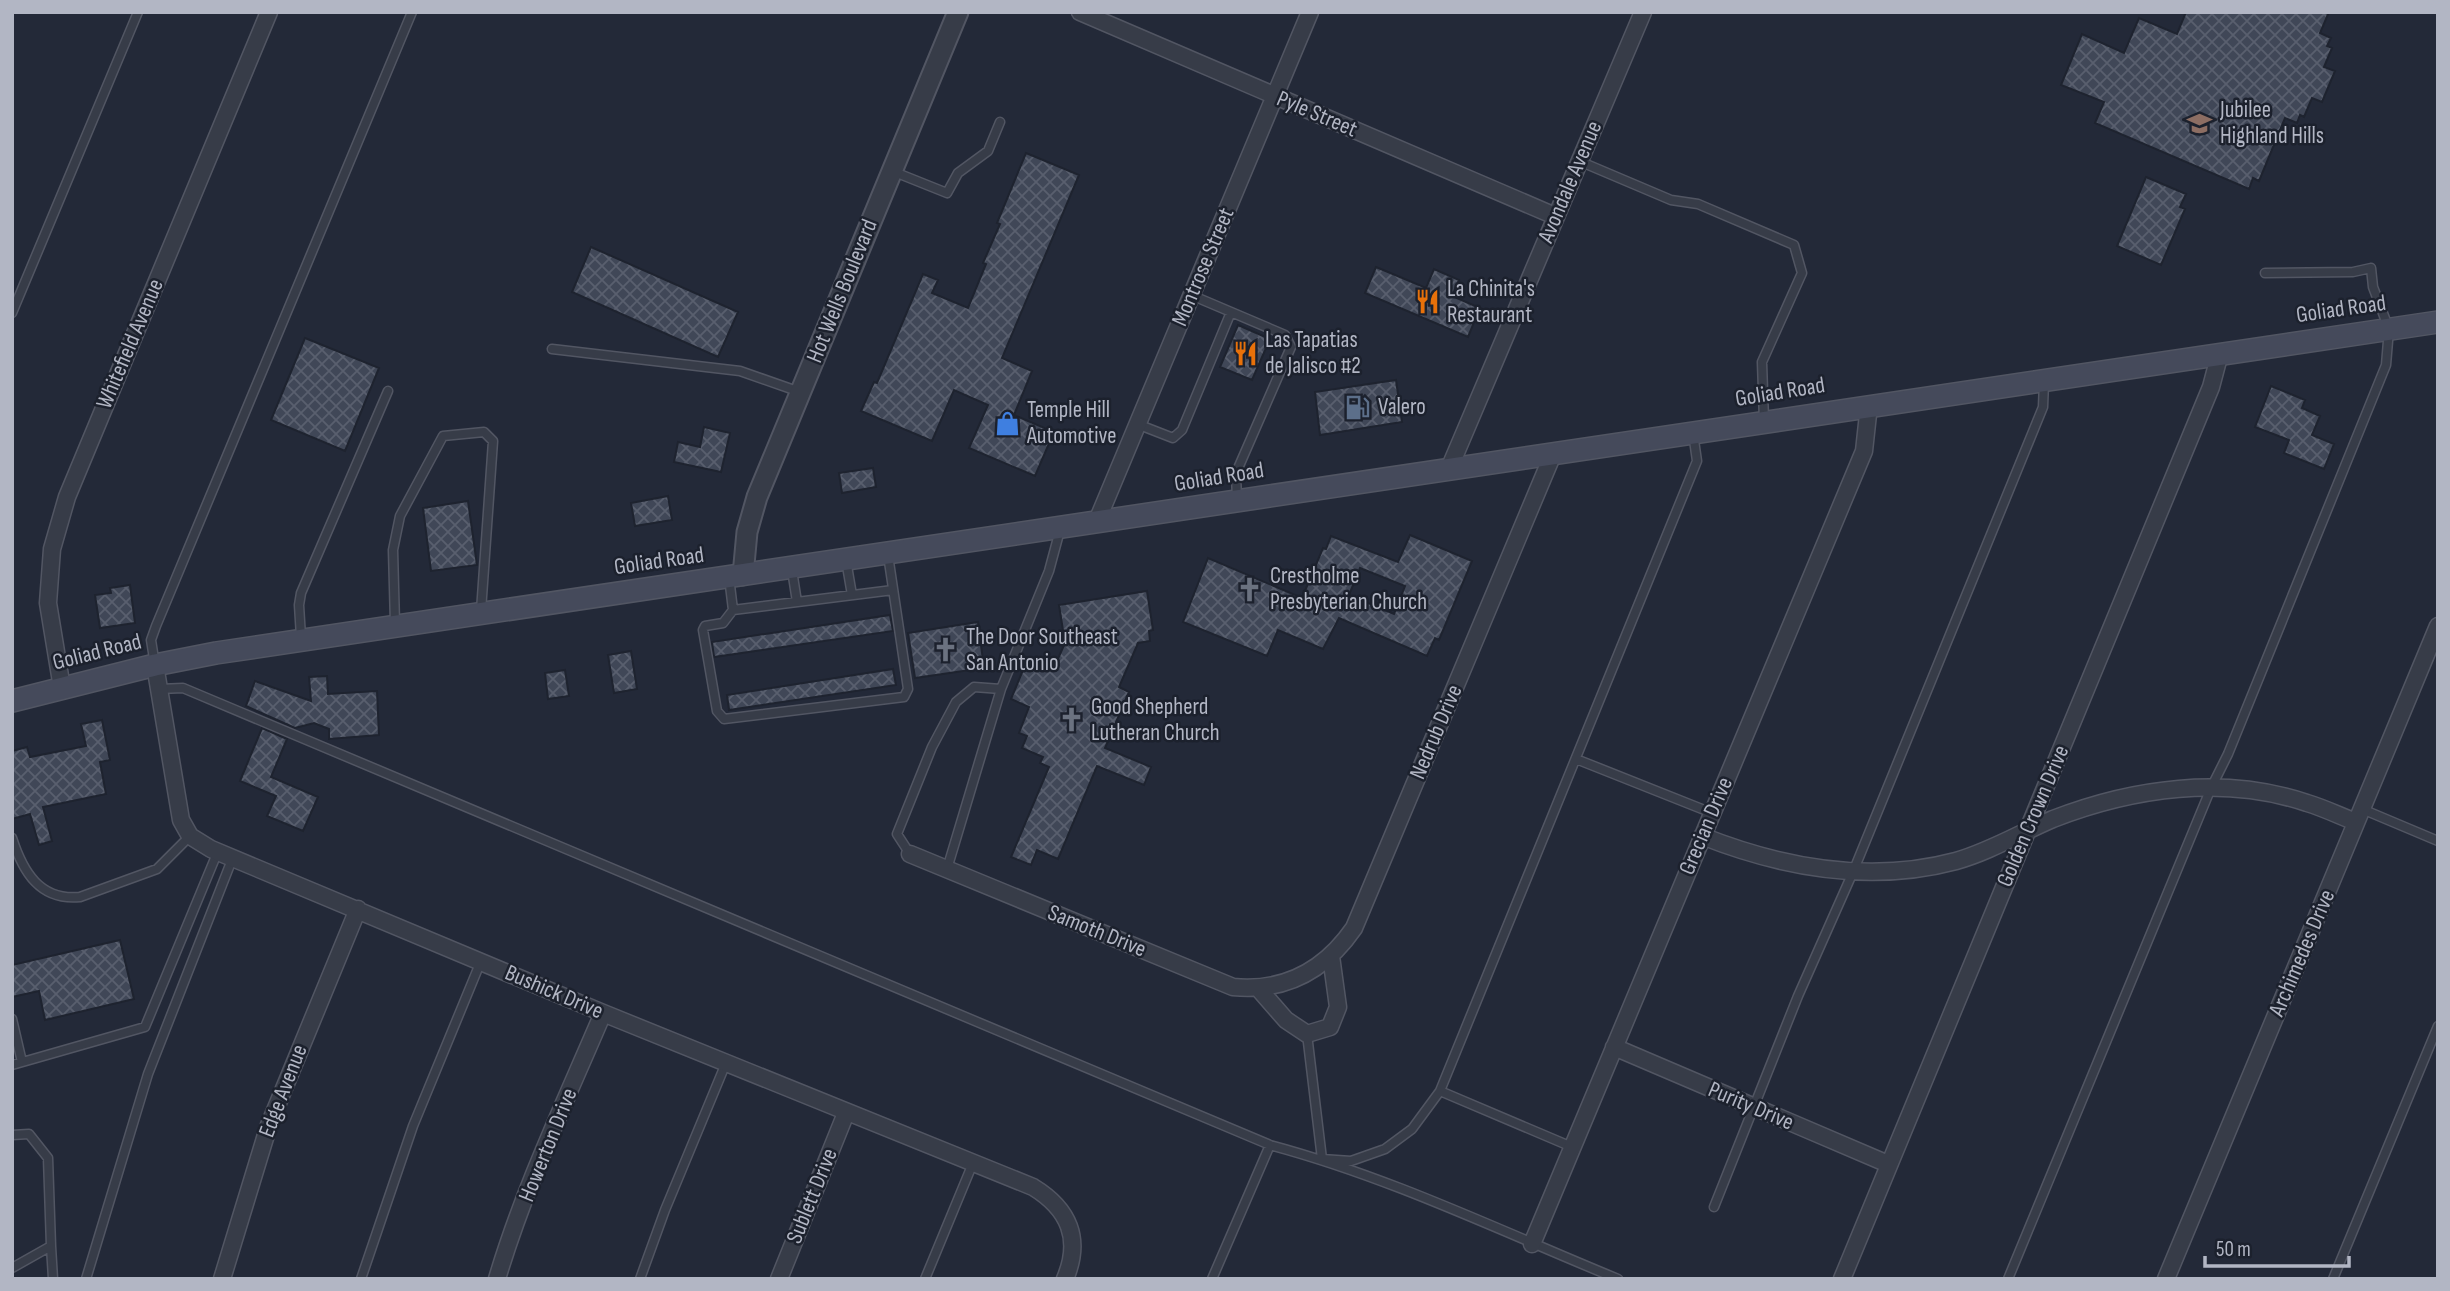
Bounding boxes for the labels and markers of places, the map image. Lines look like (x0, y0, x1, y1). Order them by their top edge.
place label: Jubilee Highland Hills (2219, 96, 2324, 150)
school or university icon: Jubilee Highland Hills (2186, 109, 2214, 137)
place label: La Chinita's Restaurant (1447, 275, 1535, 329)
restaurant icon: La Chinita's Restaurant (1413, 288, 1441, 316)
place label: Las Tapatias de Jalisco #2 (1265, 326, 1361, 380)
restaurant icon: Las Tapatias de Jalisco #2 (1231, 339, 1259, 367)
fuel station icon: Valero (1344, 393, 1372, 421)
place label: Valero (1378, 393, 1426, 421)
place label: Temple Hill Automotive (1026, 396, 1116, 450)
shop icon: Temple Hill Automotive (993, 409, 1021, 437)
place label: Crestholme Presbyterian Church (1270, 562, 1427, 616)
church icon: Crestholme Presbyterian Church (1236, 575, 1264, 603)
place label: The Door Southeast San Antonio (966, 623, 1118, 677)
church icon: The Door Southeast San Antonio (932, 636, 960, 664)
place label: Good Shepherd Lutheran Church (1091, 693, 1220, 747)
church icon: Good Shepherd Lutheran Church (1057, 706, 1085, 734)

